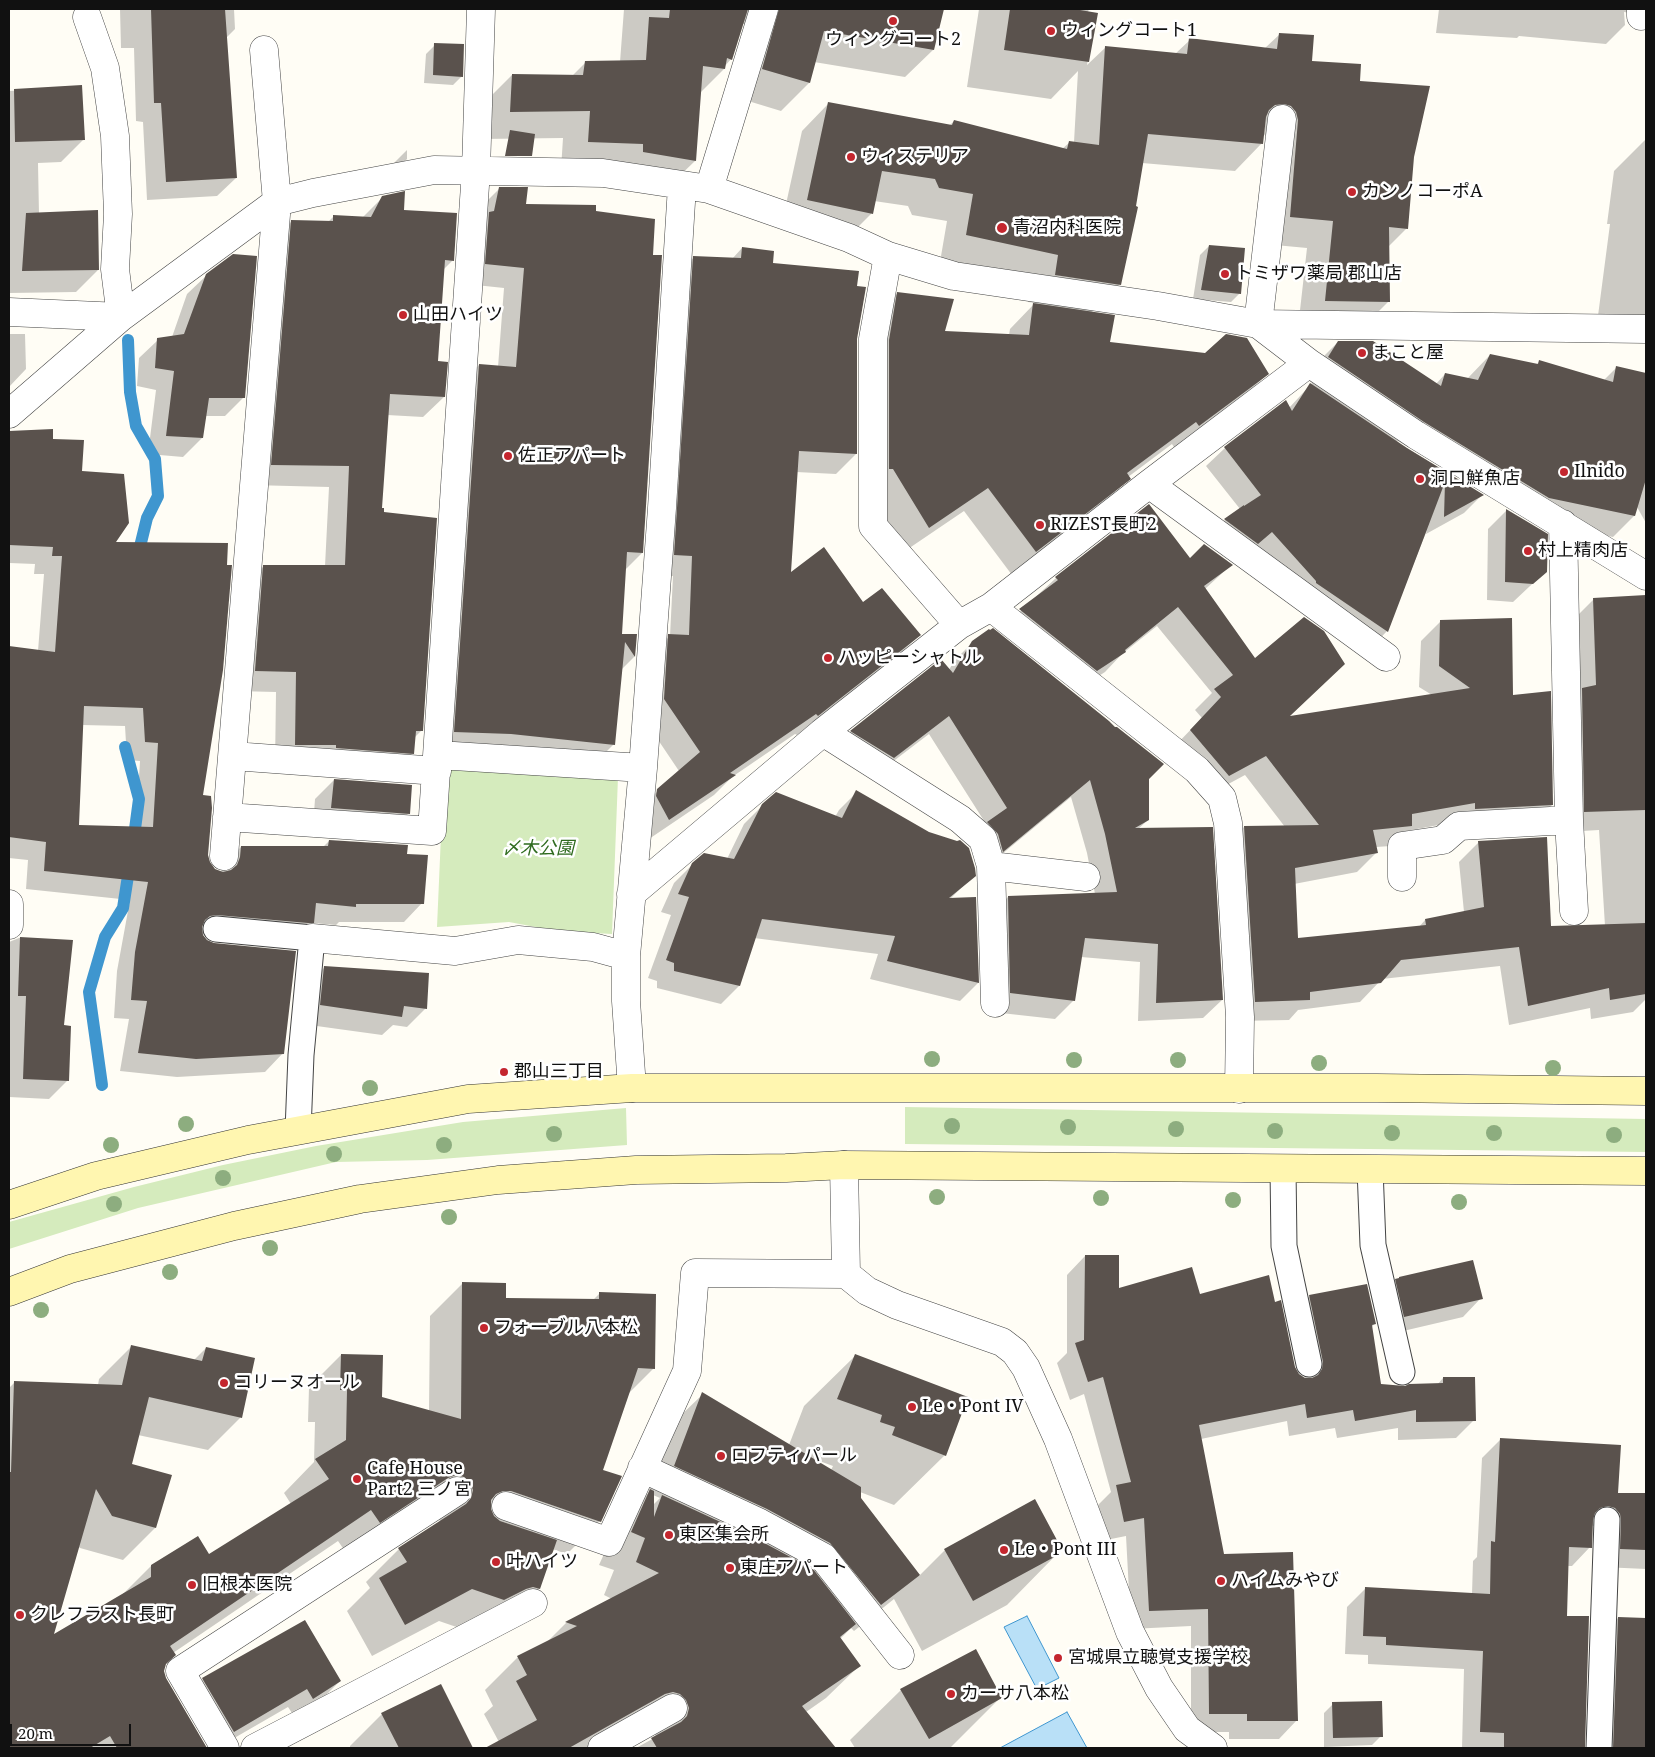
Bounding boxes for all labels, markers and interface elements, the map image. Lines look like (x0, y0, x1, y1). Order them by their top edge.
marker: ウィングコート2 (887, 15, 899, 27)
place label: ウィングコート1 (1061, 20, 1197, 42)
marker: ウィングコート1 (1045, 25, 1057, 37)
place label: ウィングコート2 (825, 29, 961, 51)
place label: ウィステリア (861, 146, 969, 168)
marker: ウィステリア (845, 151, 857, 163)
place label: カンノコーポA (1362, 181, 1483, 203)
marker: カンノコーポA (1346, 186, 1358, 198)
place label: 青沼内科医院 (1013, 217, 1121, 239)
marker: 青沼内科医院 (995, 221, 1009, 235)
place label: トミザワ薬局 郡山店 (1235, 263, 1402, 285)
marker: トミザワ薬局 郡山店 (1219, 268, 1231, 280)
place label: 山田ハイツ (413, 304, 503, 326)
marker: 山田ハイツ (397, 309, 409, 321)
place label: まこと屋 (1372, 342, 1444, 364)
marker: まこと屋 (1356, 347, 1368, 359)
place label: 佐正アパート (518, 445, 626, 467)
marker: 佐正アパート (502, 450, 514, 462)
place label: Ilnido (1574, 461, 1625, 483)
marker: Ilnido (1558, 466, 1570, 478)
place label: 洞口鮮魚店 (1430, 468, 1520, 490)
marker: 洞口鮮魚店 (1414, 473, 1426, 485)
place label: RIZEST長町2 (1050, 514, 1157, 536)
marker: RIZEST長町2 (1034, 519, 1046, 531)
place label: 村上精肉店 (1538, 540, 1628, 562)
marker: 村上精肉店 (1522, 545, 1534, 557)
place label: ハッピーシャトル (838, 647, 982, 669)
marker: ハッピーシャトル (822, 652, 834, 664)
park label: 〆木公園 (502, 838, 574, 860)
place label: 郡山三丁目 (514, 1061, 604, 1083)
marker: 郡山三丁目 (498, 1066, 510, 1078)
place label: フォーブル八本松 (494, 1317, 638, 1339)
marker: フォーブル八本松 (478, 1322, 490, 1334)
place label: コリーヌオール (234, 1372, 360, 1394)
marker: コリーヌオール (218, 1377, 230, 1389)
place label: Le・Pont IV (922, 1396, 1023, 1418)
marker: Le・Pont IV (906, 1401, 918, 1413)
place label: ロフティパール (731, 1445, 857, 1467)
marker: ロフティパール (715, 1450, 727, 1462)
place label: Cafe House Part2 三ノ宮 (367, 1458, 472, 1500)
marker: Cafe House Part2 三ノ宮 (351, 1473, 363, 1485)
place label: 東区集会所 (679, 1524, 769, 1546)
marker: 東区集会所 (663, 1529, 675, 1541)
place label: Le・Pont III (1014, 1539, 1117, 1561)
marker: Le・Pont III (998, 1544, 1010, 1556)
place label: 叶ハイツ (506, 1551, 578, 1573)
marker: 叶ハイツ (490, 1556, 502, 1568)
place label: 東庄アパート (740, 1557, 848, 1579)
marker: 東庄アパート (724, 1562, 736, 1574)
place label: ハイムみやび (1231, 1570, 1339, 1592)
place label: 旧根本医院 (202, 1574, 292, 1596)
marker: ハイムみやび (1215, 1575, 1227, 1587)
marker: 旧根本医院 (186, 1579, 198, 1591)
place label: クレフラスト長町 (30, 1604, 174, 1626)
marker: クレフラスト長町 (14, 1609, 26, 1621)
place label: 宮城県立聴覚支援学校 (1068, 1647, 1248, 1669)
marker: 宮城県立聴覚支援学校 (1052, 1652, 1064, 1664)
place label: カーサ八本松 (961, 1683, 1069, 1705)
marker: カーサ八本松 (945, 1688, 957, 1700)
scale bar (12, 1714, 134, 1746)
text: 20 m (18, 1723, 53, 1743)

